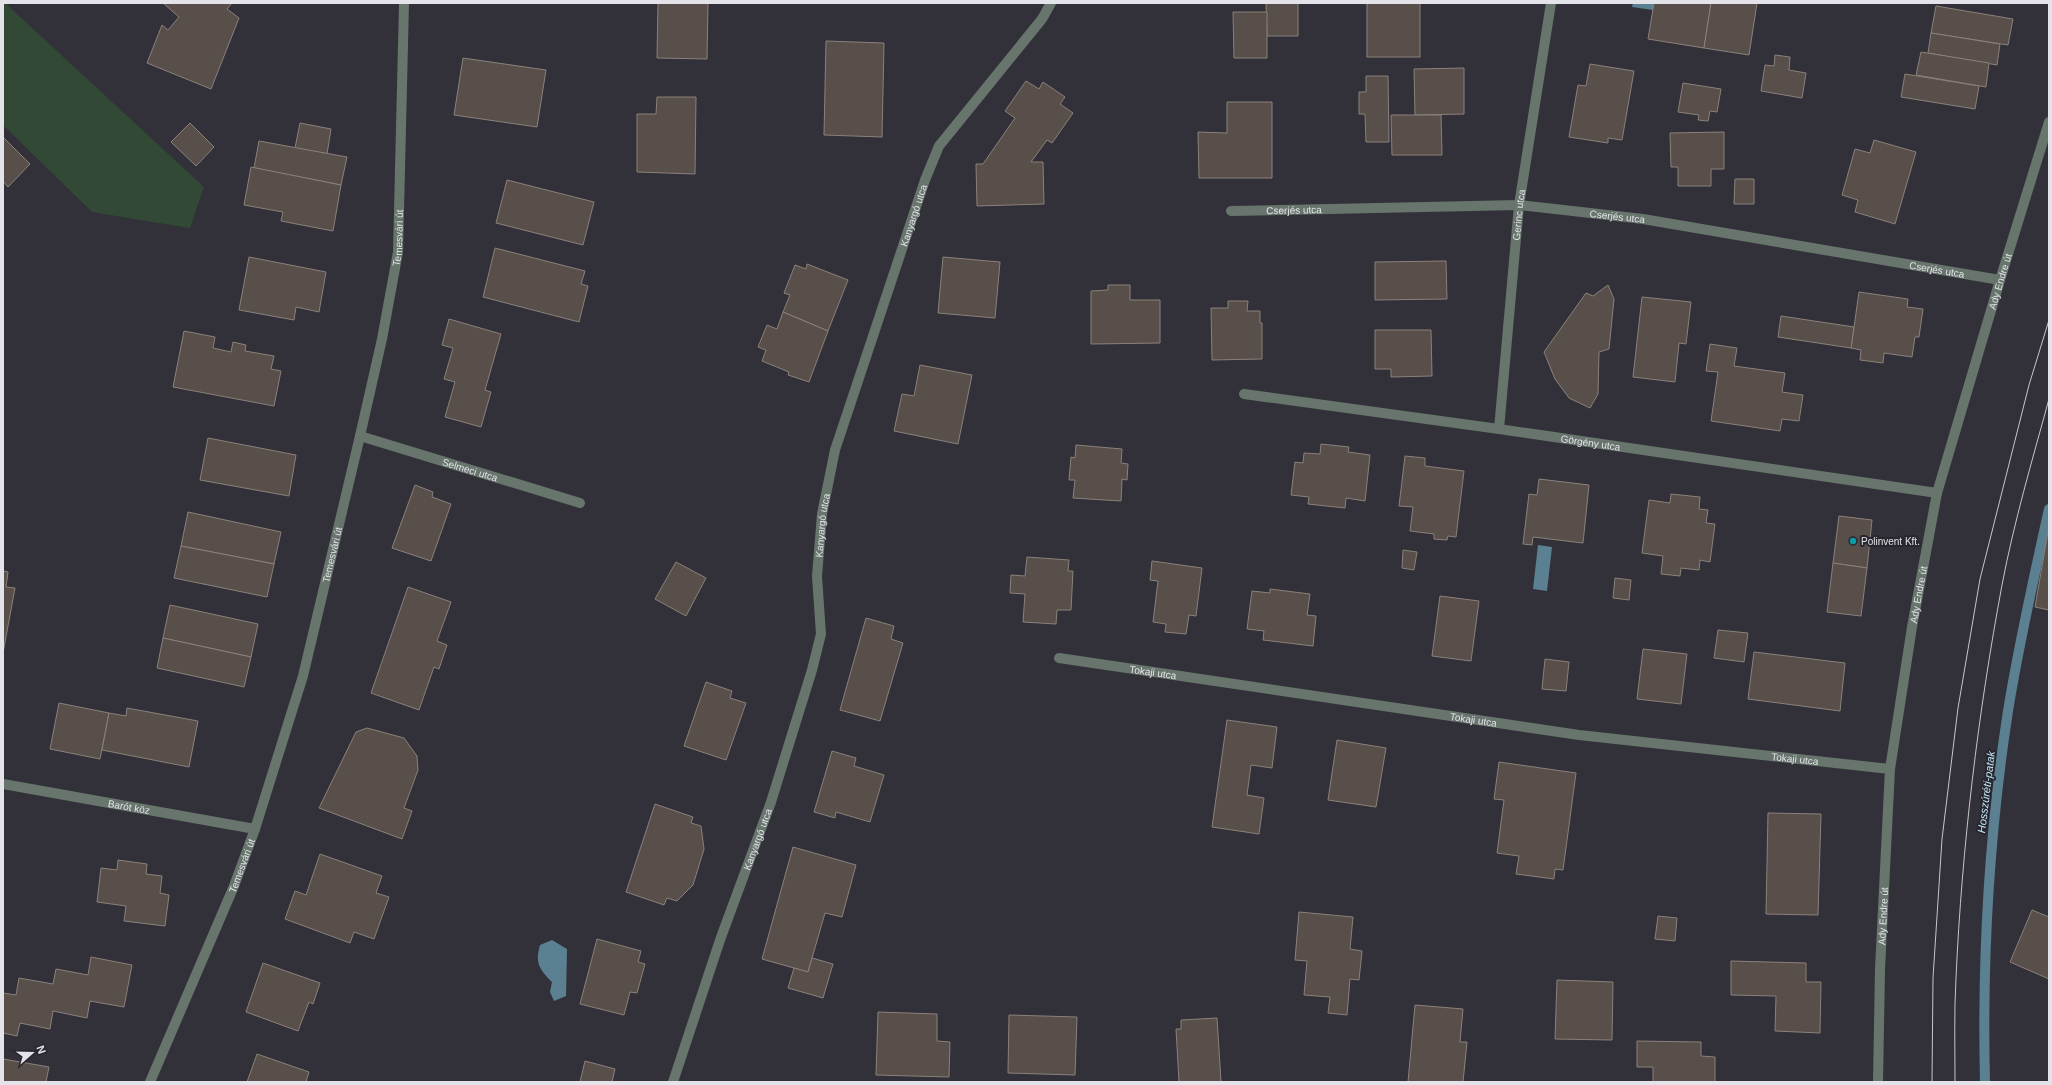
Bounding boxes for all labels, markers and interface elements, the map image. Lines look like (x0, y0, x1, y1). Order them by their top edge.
street label: Kanyargó utca (898, 183, 929, 248)
street label: Gerinc utca (1510, 188, 1527, 241)
street label: Cserjés utca (1266, 204, 1322, 216)
street label: Cserjés utca (1589, 208, 1646, 225)
street label: Temesvári út (390, 209, 405, 267)
street label: Ady Endre út (1986, 252, 2013, 311)
street label: Cserjés utca (1909, 259, 1966, 279)
street label: Görgény utca (1560, 433, 1622, 452)
street label: Selmeci utca (441, 456, 499, 483)
street label: Kanyargó utca (813, 492, 832, 558)
street label: Temesvári út (320, 526, 344, 584)
marker: Polinvent Kft. (1848, 536, 1858, 546)
place label: Polinvent Kft. (1861, 536, 1920, 547)
street label: Ady Endre út (1907, 565, 1929, 624)
street label: Tokaji utca (1129, 663, 1178, 681)
street label: Tokaji utca (1449, 710, 1498, 728)
water label: Hosszúréti-patak (1975, 750, 1997, 834)
street label: Tokaji utca (1771, 751, 1820, 767)
street label: Barót köz (107, 797, 151, 816)
street label: Kanyargó utca (741, 807, 774, 871)
street label: Temesvári út (226, 837, 257, 894)
street label: Ady Endre út (1876, 887, 1890, 945)
north arrow (12, 1033, 52, 1073)
text: N (34, 1044, 48, 1055)

